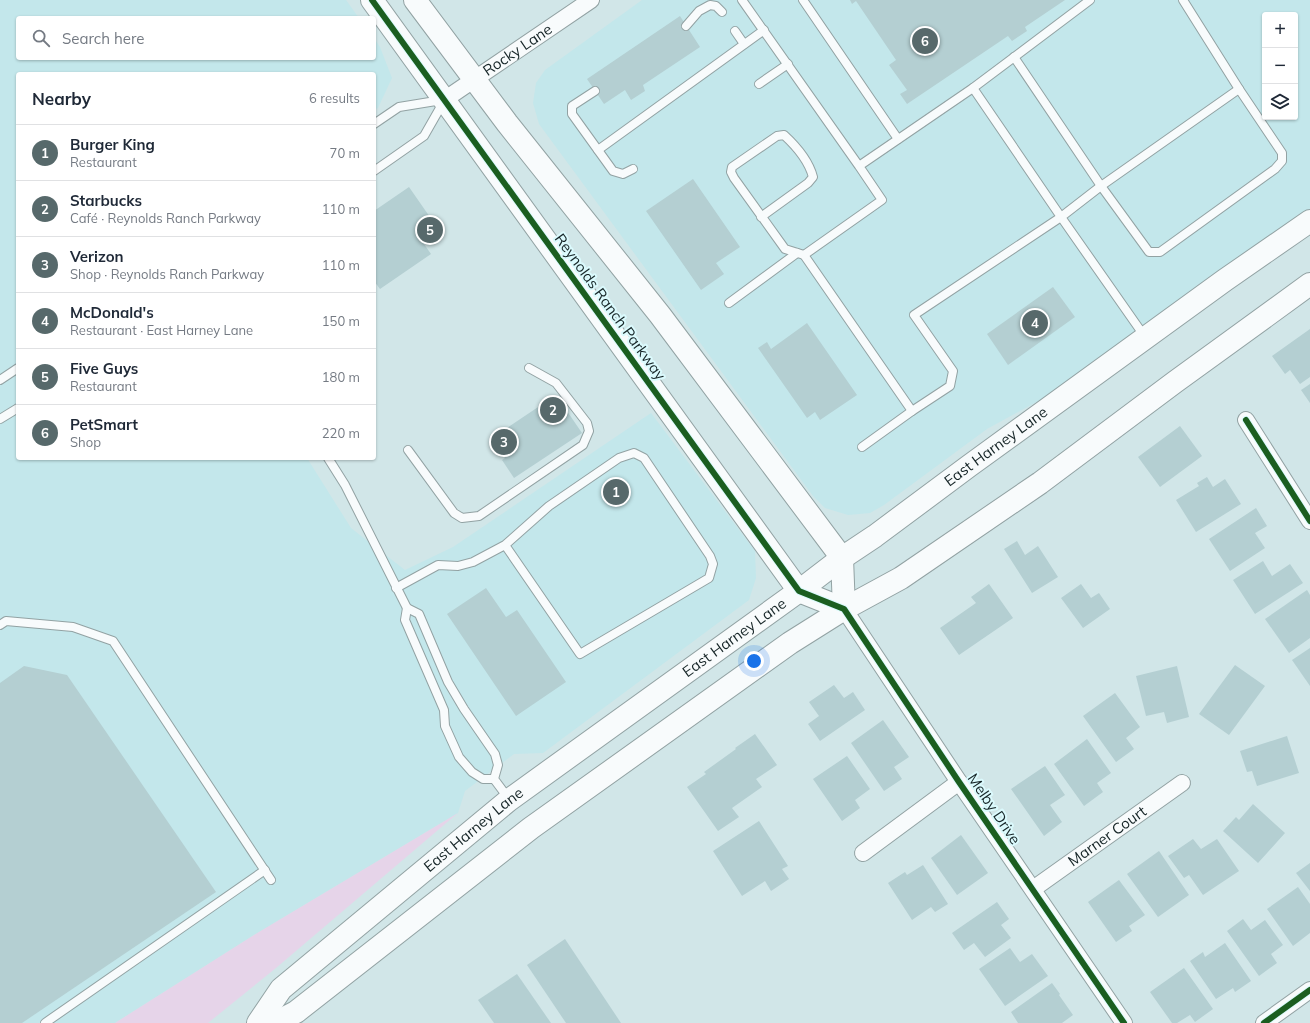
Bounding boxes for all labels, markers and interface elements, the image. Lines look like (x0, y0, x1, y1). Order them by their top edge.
map controls (1262, 12, 1298, 120)
button: + (1262, 12, 1298, 48)
search box (16, 16, 376, 60)
street label: Rocky Lane (479, 19, 556, 80)
pin: 6 (912, 26, 938, 56)
icon: search (30, 27, 52, 49)
text: Search here (62, 29, 144, 48)
button: − (1262, 48, 1298, 84)
button: layers (1262, 84, 1298, 120)
text: Nearby (32, 88, 91, 109)
text: 6 results (309, 90, 360, 106)
text: Burger King (70, 135, 155, 154)
text: 1 (41, 145, 49, 161)
text: 70 m (330, 145, 360, 161)
text: Restaurant (70, 154, 137, 170)
text: Starbucks (70, 191, 142, 210)
text: 2 (41, 201, 49, 217)
text: 110 m (322, 201, 360, 217)
text: Café · Reynolds Ranch Parkway (70, 210, 261, 226)
pin: 5 (417, 215, 443, 245)
street label: Reynolds Ranch Parkway (551, 230, 670, 384)
text: Verizon (70, 247, 124, 266)
text: 3 (41, 257, 49, 273)
text: 110 m (322, 257, 360, 273)
text: Shop · Reynolds Ranch Parkway (70, 266, 264, 282)
text: McDonald's (70, 303, 154, 322)
pin: 4 (1022, 308, 1048, 338)
text: 4 (41, 313, 49, 329)
text: 150 m (322, 313, 360, 329)
text: Restaurant · East Harney Lane (70, 322, 253, 338)
text: Five Guys (70, 359, 138, 378)
text: 5 (41, 369, 49, 385)
text: 180 m (322, 369, 360, 385)
text: Restaurant (70, 378, 137, 394)
pin: 2 (540, 395, 566, 425)
street label: East Harney Lane (940, 402, 1051, 490)
text: PetSmart (70, 415, 138, 434)
text: 6 (41, 425, 49, 441)
text: 220 m (322, 425, 360, 441)
pin: 3 (491, 427, 517, 457)
text: Shop (70, 434, 101, 450)
pin: 1 (603, 477, 629, 507)
street label: East Harney Lane (679, 593, 790, 681)
your location (744, 651, 764, 671)
street label: Melby Drive (964, 770, 1025, 848)
street label: East Harney Lane (420, 783, 527, 876)
street label: Marner Court (1064, 801, 1150, 870)

